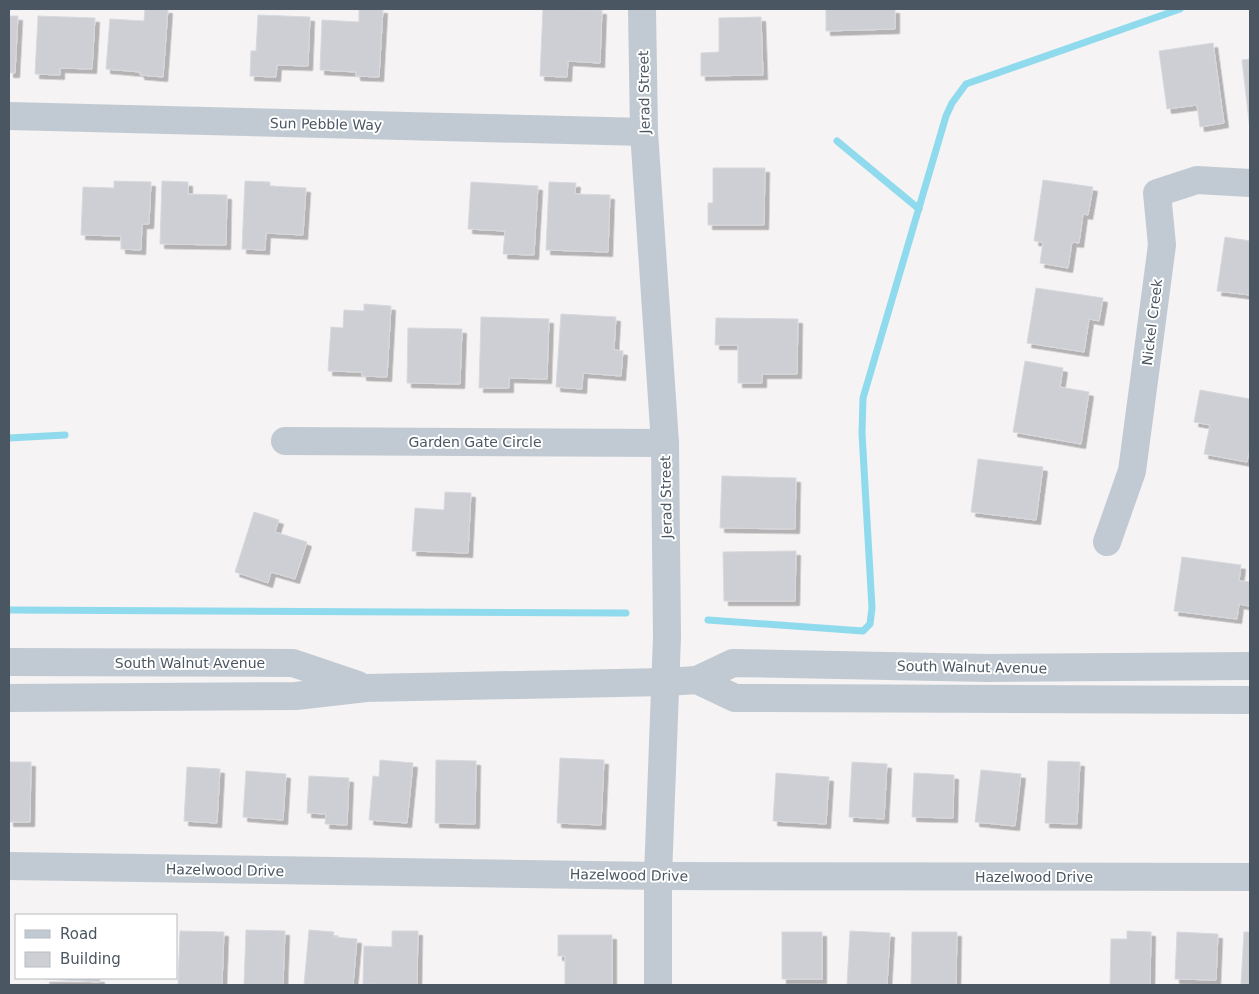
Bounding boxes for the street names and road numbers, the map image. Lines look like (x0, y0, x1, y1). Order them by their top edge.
street label: Jerad Street (635, 50, 653, 135)
street label: Sun Pebble Way (270, 115, 382, 133)
street label: Nickel Creek (1139, 277, 1165, 366)
street label: Garden Gate Circle (408, 434, 542, 450)
street label: Jerad Street (657, 455, 675, 540)
street label: South Walnut Avenue (115, 655, 265, 671)
street label: South Walnut Avenue (897, 658, 1047, 676)
street label: Hazelwood Drive (166, 861, 284, 879)
street label: Hazelwood Drive (570, 866, 688, 884)
street label: Hazelwood Drive (975, 869, 1093, 885)

